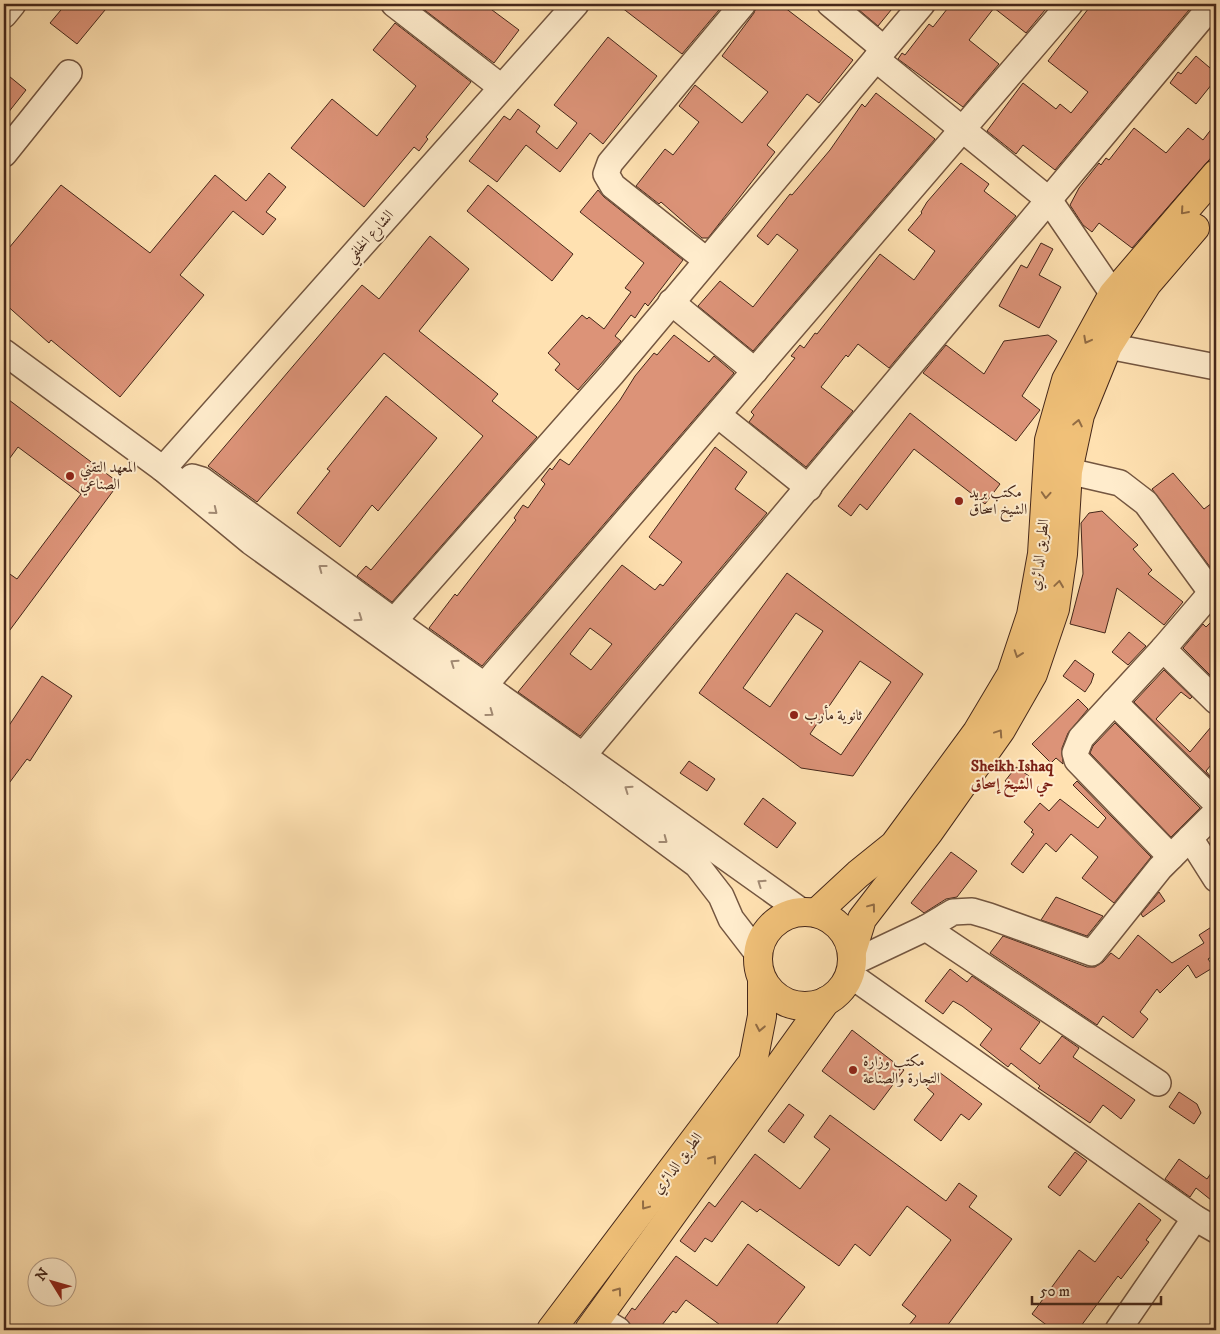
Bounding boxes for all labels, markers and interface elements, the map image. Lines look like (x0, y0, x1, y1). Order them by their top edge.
one-way arrow (1181, 205, 1190, 214)
street label: الشارع الخلفي (341, 206, 401, 269)
one-way arrow (1083, 335, 1093, 344)
one-way arrow (1072, 419, 1083, 428)
place label: المعهد التقني الصناعي (80, 458, 136, 496)
marker: المعهد التقني الصناعي (64, 470, 76, 482)
place label: مكتب بريد الشيخ اسحاق (969, 483, 1027, 523)
one-way arrow (1040, 491, 1051, 499)
marker: مكتب بريد الشيخ اسحاق (953, 495, 965, 507)
one-way arrow (208, 505, 217, 513)
street label: الطريق الدائري (1026, 518, 1055, 592)
one-way arrow (318, 565, 328, 574)
one-way arrow (1053, 580, 1064, 588)
one-way arrow (353, 612, 363, 621)
one-way arrow (1013, 649, 1023, 658)
one-way arrow (450, 660, 460, 669)
place label: ثانوية مأرب (804, 704, 862, 725)
one-way arrow (485, 707, 494, 716)
marker: ثانوية مأرب (788, 709, 800, 721)
one-way arrow (992, 730, 1002, 739)
district label: Sheikh Ishaq حي الشيخ إسحاق (970, 756, 1054, 798)
one-way arrow (624, 786, 634, 795)
one-way arrow (658, 834, 668, 843)
one-way arrow (757, 880, 767, 889)
one-way arrow (866, 904, 874, 913)
one-way arrow (755, 1024, 765, 1033)
place label: مكتب وزارة التجارة والصناعة (863, 1052, 940, 1088)
marker: مكتب وزارة التجارة والصناعة (847, 1064, 859, 1076)
street label: الطريق الدائري (648, 1129, 708, 1199)
one-way arrow (707, 1155, 716, 1165)
one-way arrow (642, 1200, 650, 1209)
north arrow (28, 1256, 78, 1306)
text: N (32, 1264, 53, 1285)
scale bar (1032, 1274, 1161, 1306)
text: 50 m (1040, 1282, 1070, 1301)
one-way arrow (612, 1287, 621, 1297)

